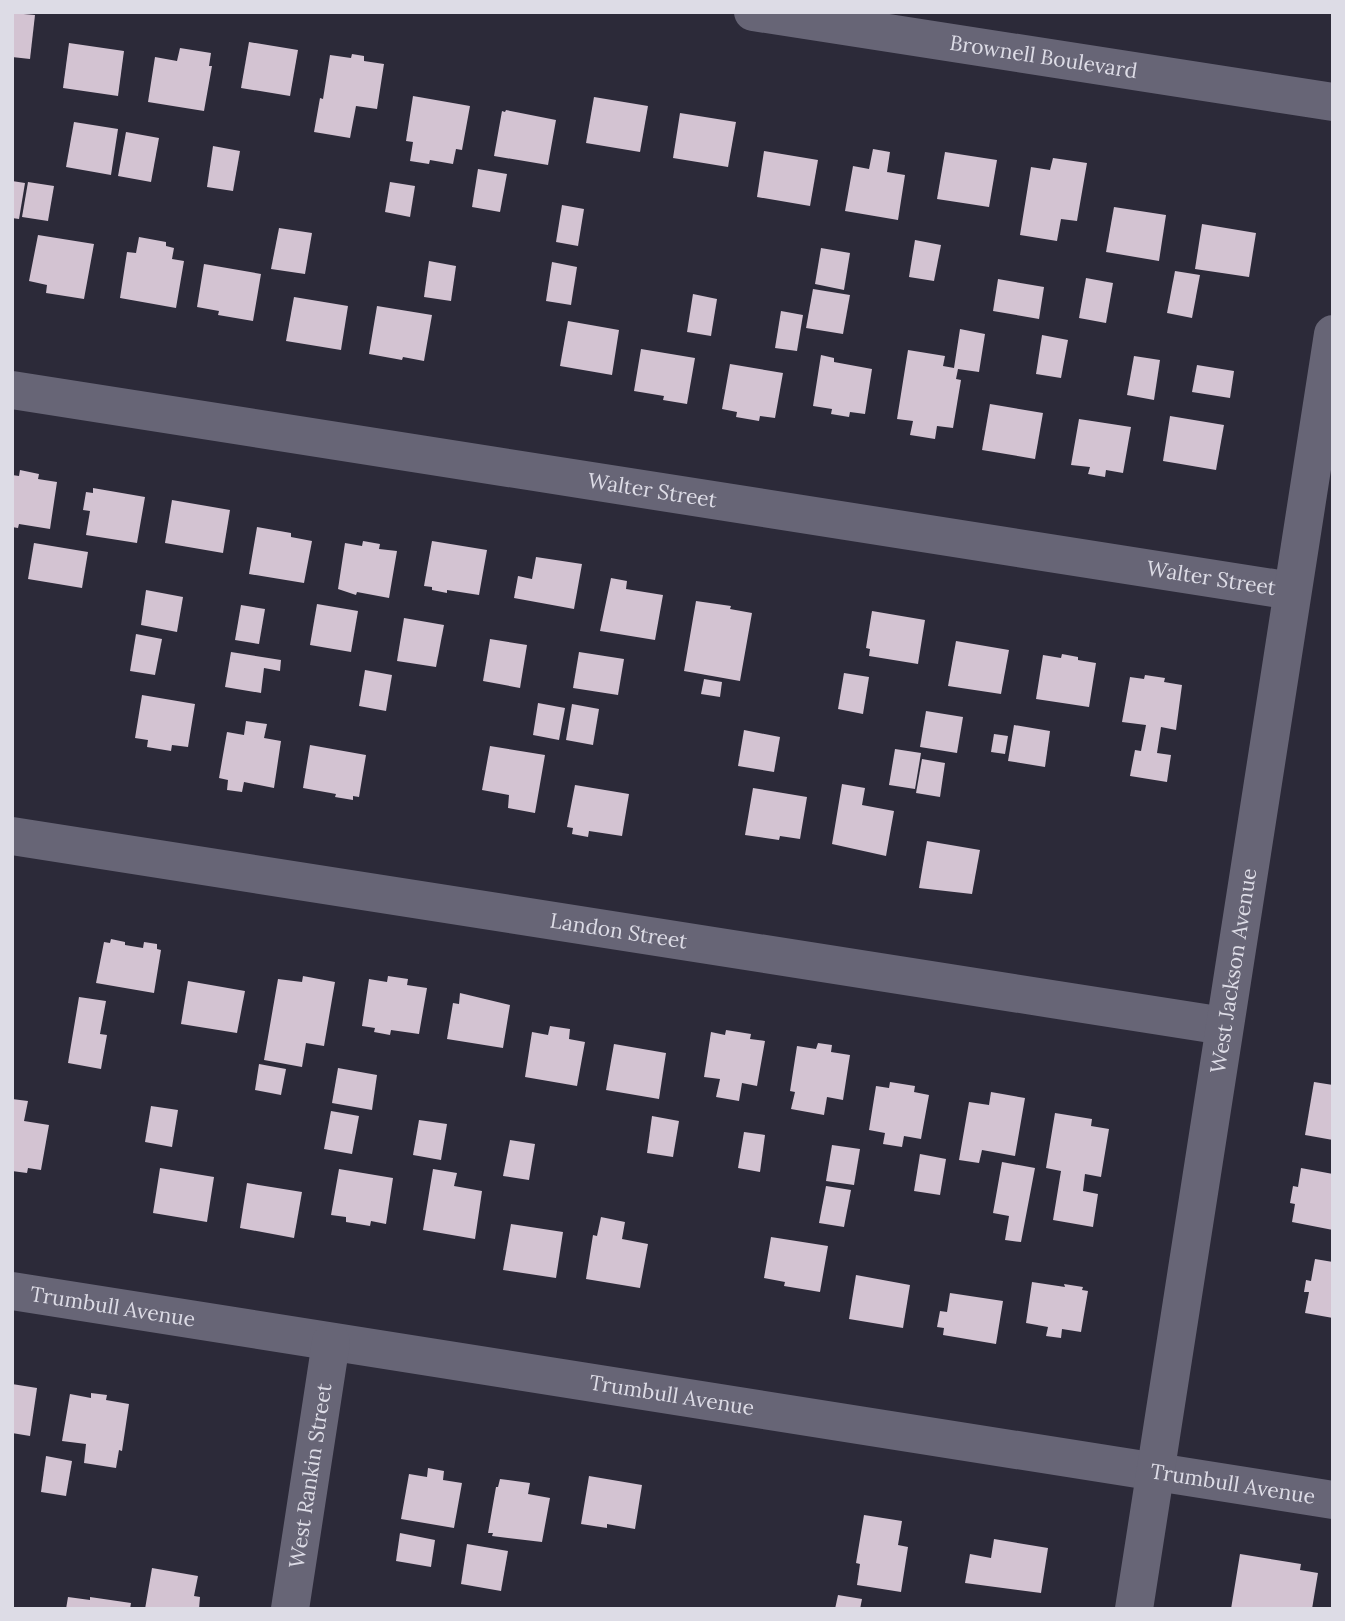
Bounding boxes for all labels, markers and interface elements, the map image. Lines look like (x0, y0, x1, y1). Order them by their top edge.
street label: Brownell Boulevard (948, 29, 1139, 84)
street label: Walter Street (586, 467, 720, 514)
street label: Walter Street (1145, 554, 1279, 601)
street label: West Jackson Avenue (1204, 866, 1262, 1075)
street label: Landon Street (548, 907, 690, 955)
street label: Trumbull Avenue (28, 1280, 197, 1333)
street label: Trumbull Avenue (587, 1369, 756, 1421)
street label: West Rankin Street (282, 1380, 338, 1570)
street label: Trumbull Avenue (1149, 1457, 1317, 1510)

